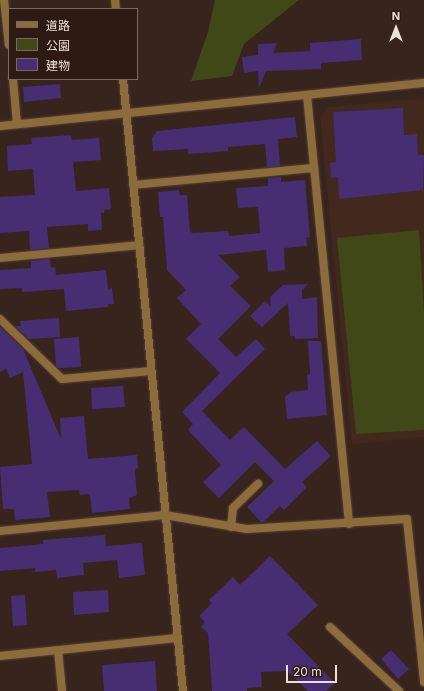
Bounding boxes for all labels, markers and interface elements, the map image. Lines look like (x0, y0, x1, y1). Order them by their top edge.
legend (8, 8, 138, 80)
north arrow (376, 8, 416, 48)
text: N (392, 9, 400, 23)
text: 道路 (46, 18, 70, 33)
text: 公園 (46, 38, 70, 53)
text: 建物 (46, 58, 70, 73)
scale bar (288, 657, 339, 683)
text: 20 m (293, 664, 322, 679)

